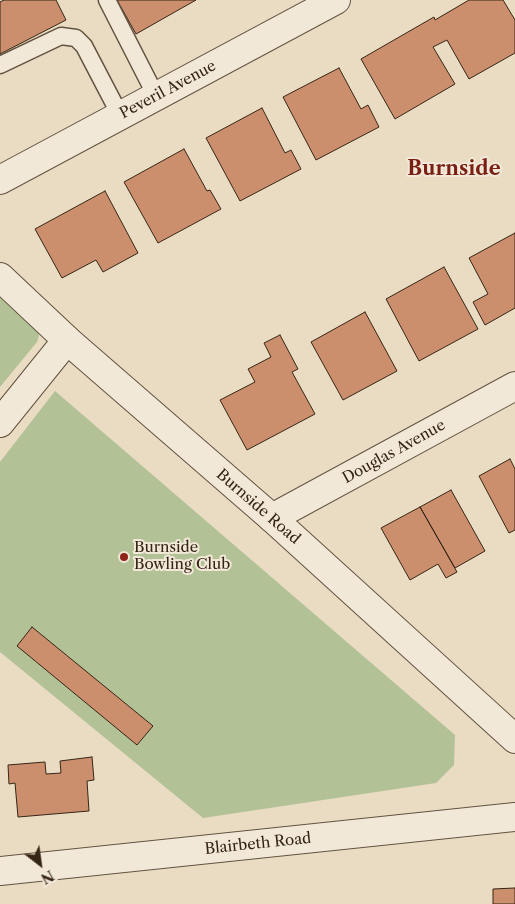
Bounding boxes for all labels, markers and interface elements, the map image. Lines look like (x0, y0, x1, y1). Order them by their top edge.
street label: Peveril Avenue (117, 57, 219, 123)
district label: Burnside (407, 157, 501, 181)
street label: Douglas Avenue (339, 416, 449, 488)
street label: Burnside Road (212, 466, 304, 548)
place label: Burnside Bowling Club (134, 539, 230, 574)
marker: Burnside Bowling Club (118, 551, 130, 563)
street label: Blairbeth Road (204, 829, 312, 859)
north arrow (15, 839, 65, 889)
text: N (38, 866, 57, 888)

